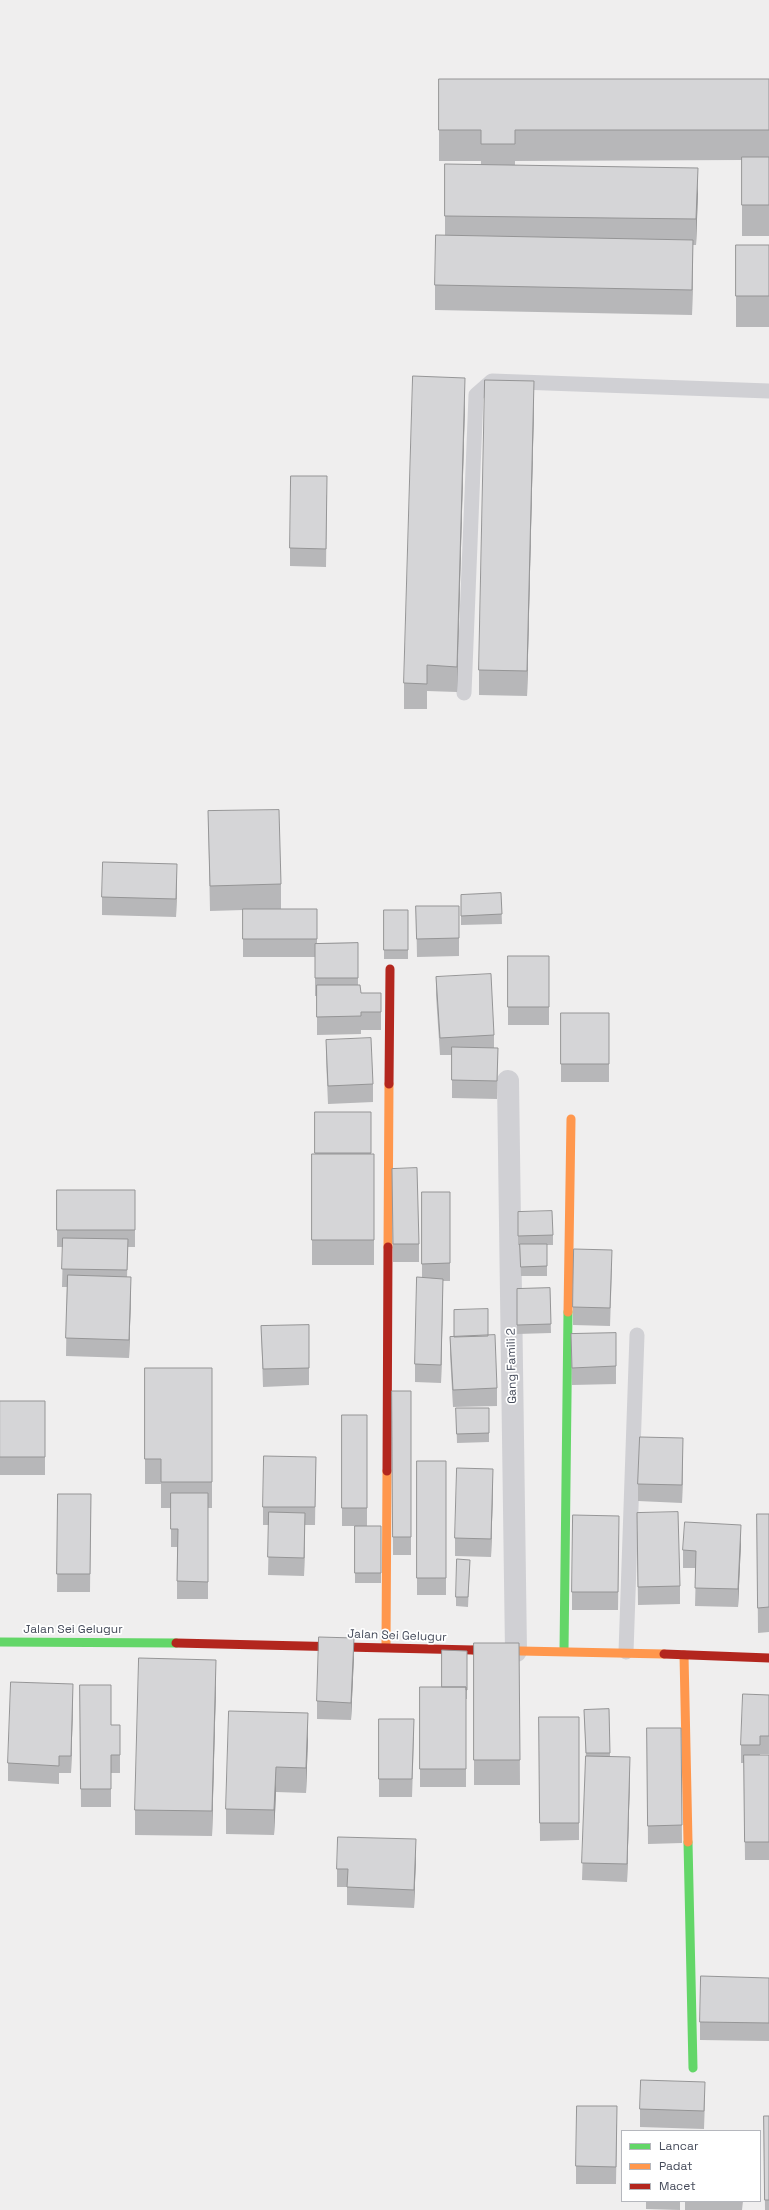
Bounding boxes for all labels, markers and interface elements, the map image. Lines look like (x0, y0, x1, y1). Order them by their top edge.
street label: Gang Famili 2 (504, 1328, 520, 1404)
street label: Jalan Sei Gelugur (23, 1623, 123, 1637)
street label: Jalan Sei Gelugur (347, 1627, 447, 1645)
legend (621, 2130, 761, 2202)
text: Lancar (659, 2138, 698, 2154)
text: Padat (659, 2158, 693, 2174)
text: Macet (659, 2178, 696, 2194)

